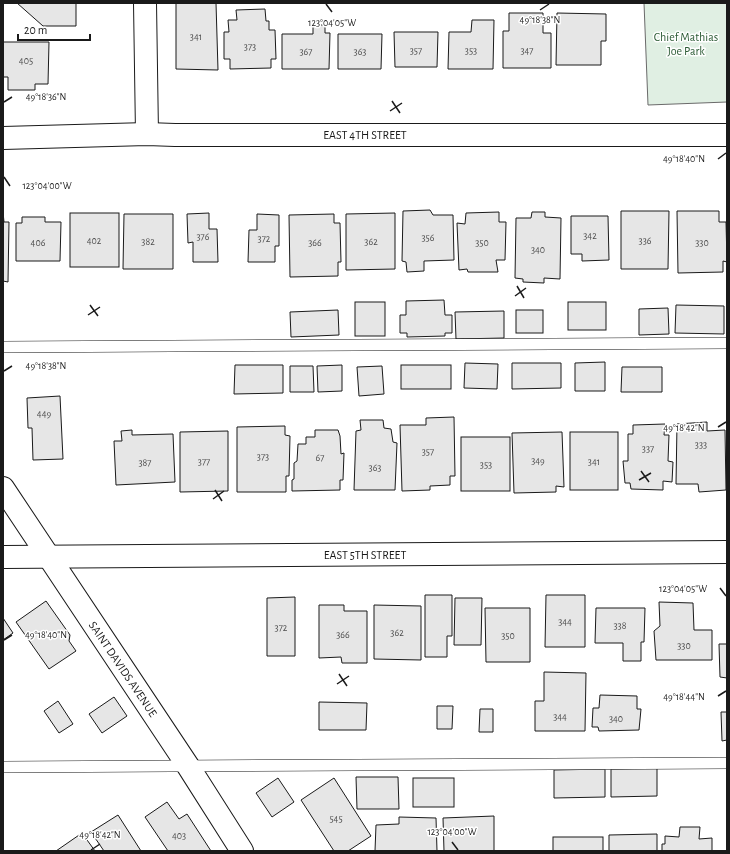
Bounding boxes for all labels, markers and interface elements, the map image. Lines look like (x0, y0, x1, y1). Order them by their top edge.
text: 49°18'38"N (520, 15, 560, 25)
scale bar (18, 16, 90, 42)
text: 123°04'05"W (308, 18, 356, 28)
text: 20 m (24, 24, 47, 36)
park label: Chief Mathias Joe Park (654, 31, 718, 57)
house number: 341 (190, 32, 202, 42)
house number: 373 (244, 42, 256, 52)
house number: 357 (410, 46, 422, 56)
house number: 353 (465, 46, 477, 56)
house number: 347 (520, 46, 534, 56)
house number: 367 (300, 47, 313, 57)
house number: 363 (354, 47, 366, 57)
house number: 405 (19, 56, 33, 66)
text: 49°18'36"N (26, 92, 66, 102)
street label: EAST 4TH STREET (323, 129, 407, 141)
text: 49°18'40"N (663, 154, 705, 164)
text: 123°04'00"W (22, 181, 72, 191)
house number: 342 (583, 231, 597, 241)
house number: 376 (197, 232, 210, 242)
house number: 356 (422, 233, 435, 243)
house number: 372 (258, 234, 271, 244)
house number: 402 (87, 236, 102, 246)
house number: 336 (639, 236, 652, 246)
house number: 382 (141, 237, 155, 247)
house number: 362 (364, 237, 378, 247)
house number: 406 (31, 238, 46, 248)
house number: 366 (308, 238, 322, 248)
house number: 350 (475, 238, 489, 248)
house number: 330 (695, 238, 709, 248)
house number: 340 (531, 245, 545, 255)
text: 49°18'38"N (26, 361, 66, 371)
house number: 449 (37, 409, 51, 419)
text: 49°18'42"N (663, 423, 705, 433)
house number: 333 (695, 440, 707, 450)
house number: 337 (642, 444, 654, 454)
house number: 357 (422, 447, 434, 457)
house number: 373 (257, 452, 269, 462)
house number: 67 (316, 453, 324, 463)
house number: 349 (531, 456, 545, 466)
house number: 377 (198, 457, 210, 467)
house number: 341 (588, 457, 600, 467)
house number: 387 (138, 458, 152, 468)
house number: 353 (480, 460, 492, 470)
house number: 363 (369, 463, 381, 473)
street label: EAST 5TH STREET (324, 549, 406, 561)
text: 123°04'05"W (659, 584, 707, 594)
house number: 344 (558, 617, 572, 627)
street label: SAINT DAVIDS AVENUE (87, 619, 159, 719)
house number: 338 (614, 621, 627, 631)
house number: 372 (275, 623, 288, 633)
house number: 362 (390, 628, 404, 638)
text: 49°18'40"N (25, 630, 67, 640)
house number: 366 (336, 630, 350, 640)
house number: 350 (501, 631, 515, 641)
house number: 330 (677, 641, 691, 651)
text: 49°18'44"N (663, 692, 705, 702)
house number: 344 (553, 712, 567, 722)
house number: 340 (609, 714, 623, 724)
house number: 545 (329, 814, 343, 824)
text: 123°04'00"W (427, 827, 477, 837)
text: 49°18'42"N (79, 830, 121, 840)
house number: 403 (172, 831, 186, 841)

